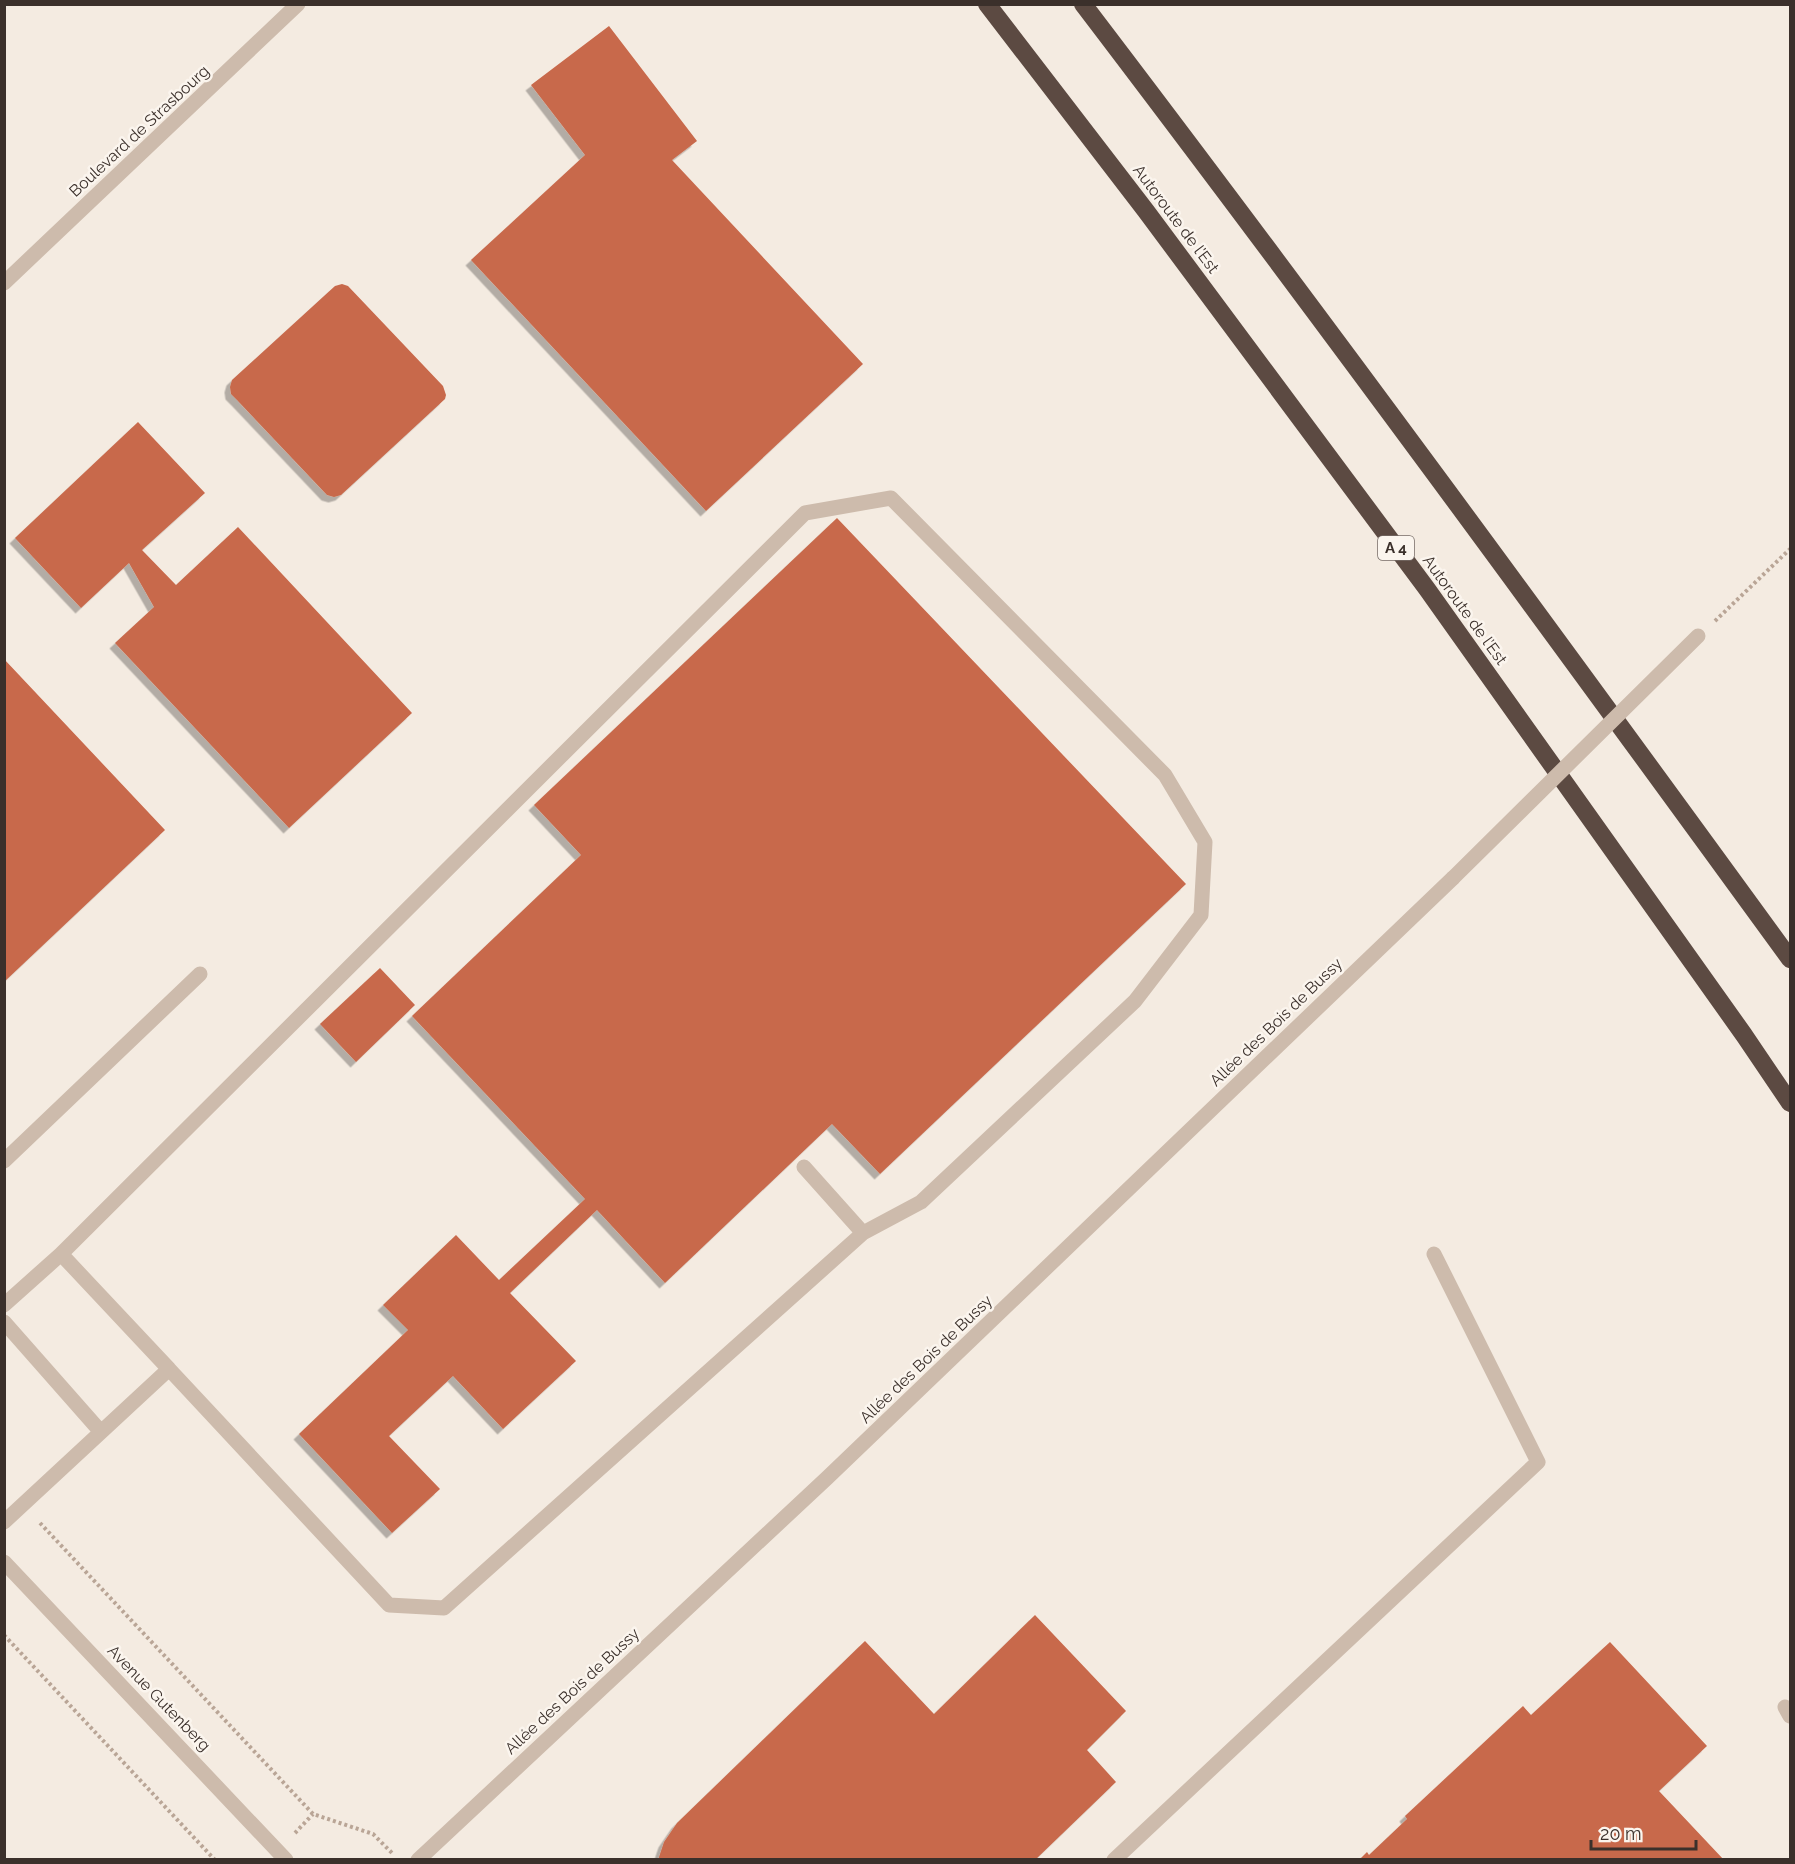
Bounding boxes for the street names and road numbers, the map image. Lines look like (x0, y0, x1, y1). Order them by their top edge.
street label: Boulevard de Strasbourg (65, 61, 213, 201)
street label: Autoroute de l’Est (1129, 161, 1223, 277)
road number: A 4 (1378, 536, 1414, 560)
street label: Autoroute de l’Est (1419, 552, 1511, 669)
street label: Allée des Bois de Bussy (1206, 954, 1346, 1090)
street label: Allée des Bois de Bussy (856, 1291, 996, 1427)
street label: Allée des Bois de Bussy (501, 1624, 643, 1758)
street label: Avenue Gutenberg (104, 1641, 214, 1755)

